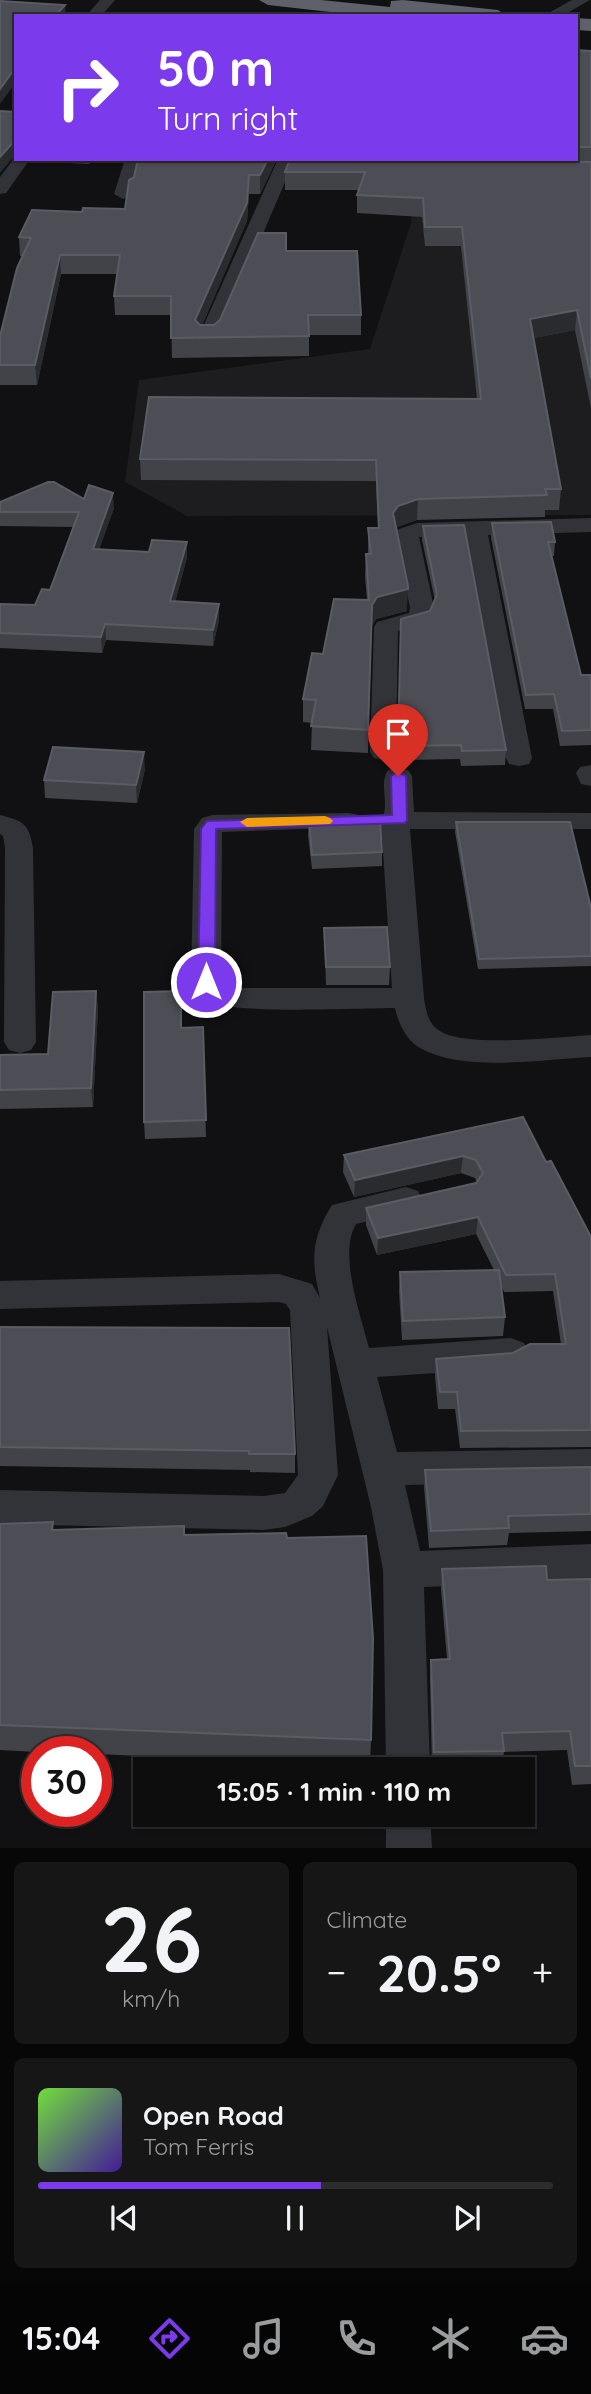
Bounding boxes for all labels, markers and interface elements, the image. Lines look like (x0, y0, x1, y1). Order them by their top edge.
text: 50 m (157, 37, 274, 98)
icon: right (42, 42, 133, 133)
text: Turn right (157, 98, 298, 138)
pin (368, 704, 428, 776)
icon: arrive (379, 715, 417, 753)
position arrow (169, 945, 243, 1019)
speed limit sign: 30 (21, 1736, 112, 1827)
text: 15:05 · 1 min · 110 m (217, 1775, 451, 1808)
text: 26 (100, 1881, 202, 1995)
text: Climate (327, 1905, 407, 1934)
text: 20.5° (376, 1940, 501, 2005)
text: − (327, 1948, 346, 1996)
text: + (532, 1948, 553, 1996)
text: km/h (122, 1984, 180, 2013)
text: Open Road (143, 2099, 284, 2132)
text: Tom Ferris (143, 2132, 254, 2161)
icon: previous (105, 2199, 143, 2237)
icon: pause (276, 2199, 314, 2237)
icon: next (448, 2199, 486, 2237)
icon: directions (145, 2314, 194, 2363)
icon: music (239, 2314, 288, 2363)
icon: phone (332, 2314, 381, 2363)
icon: climate (426, 2314, 475, 2363)
icon: car (520, 2314, 569, 2363)
text: 15:04 (22, 2318, 100, 2358)

